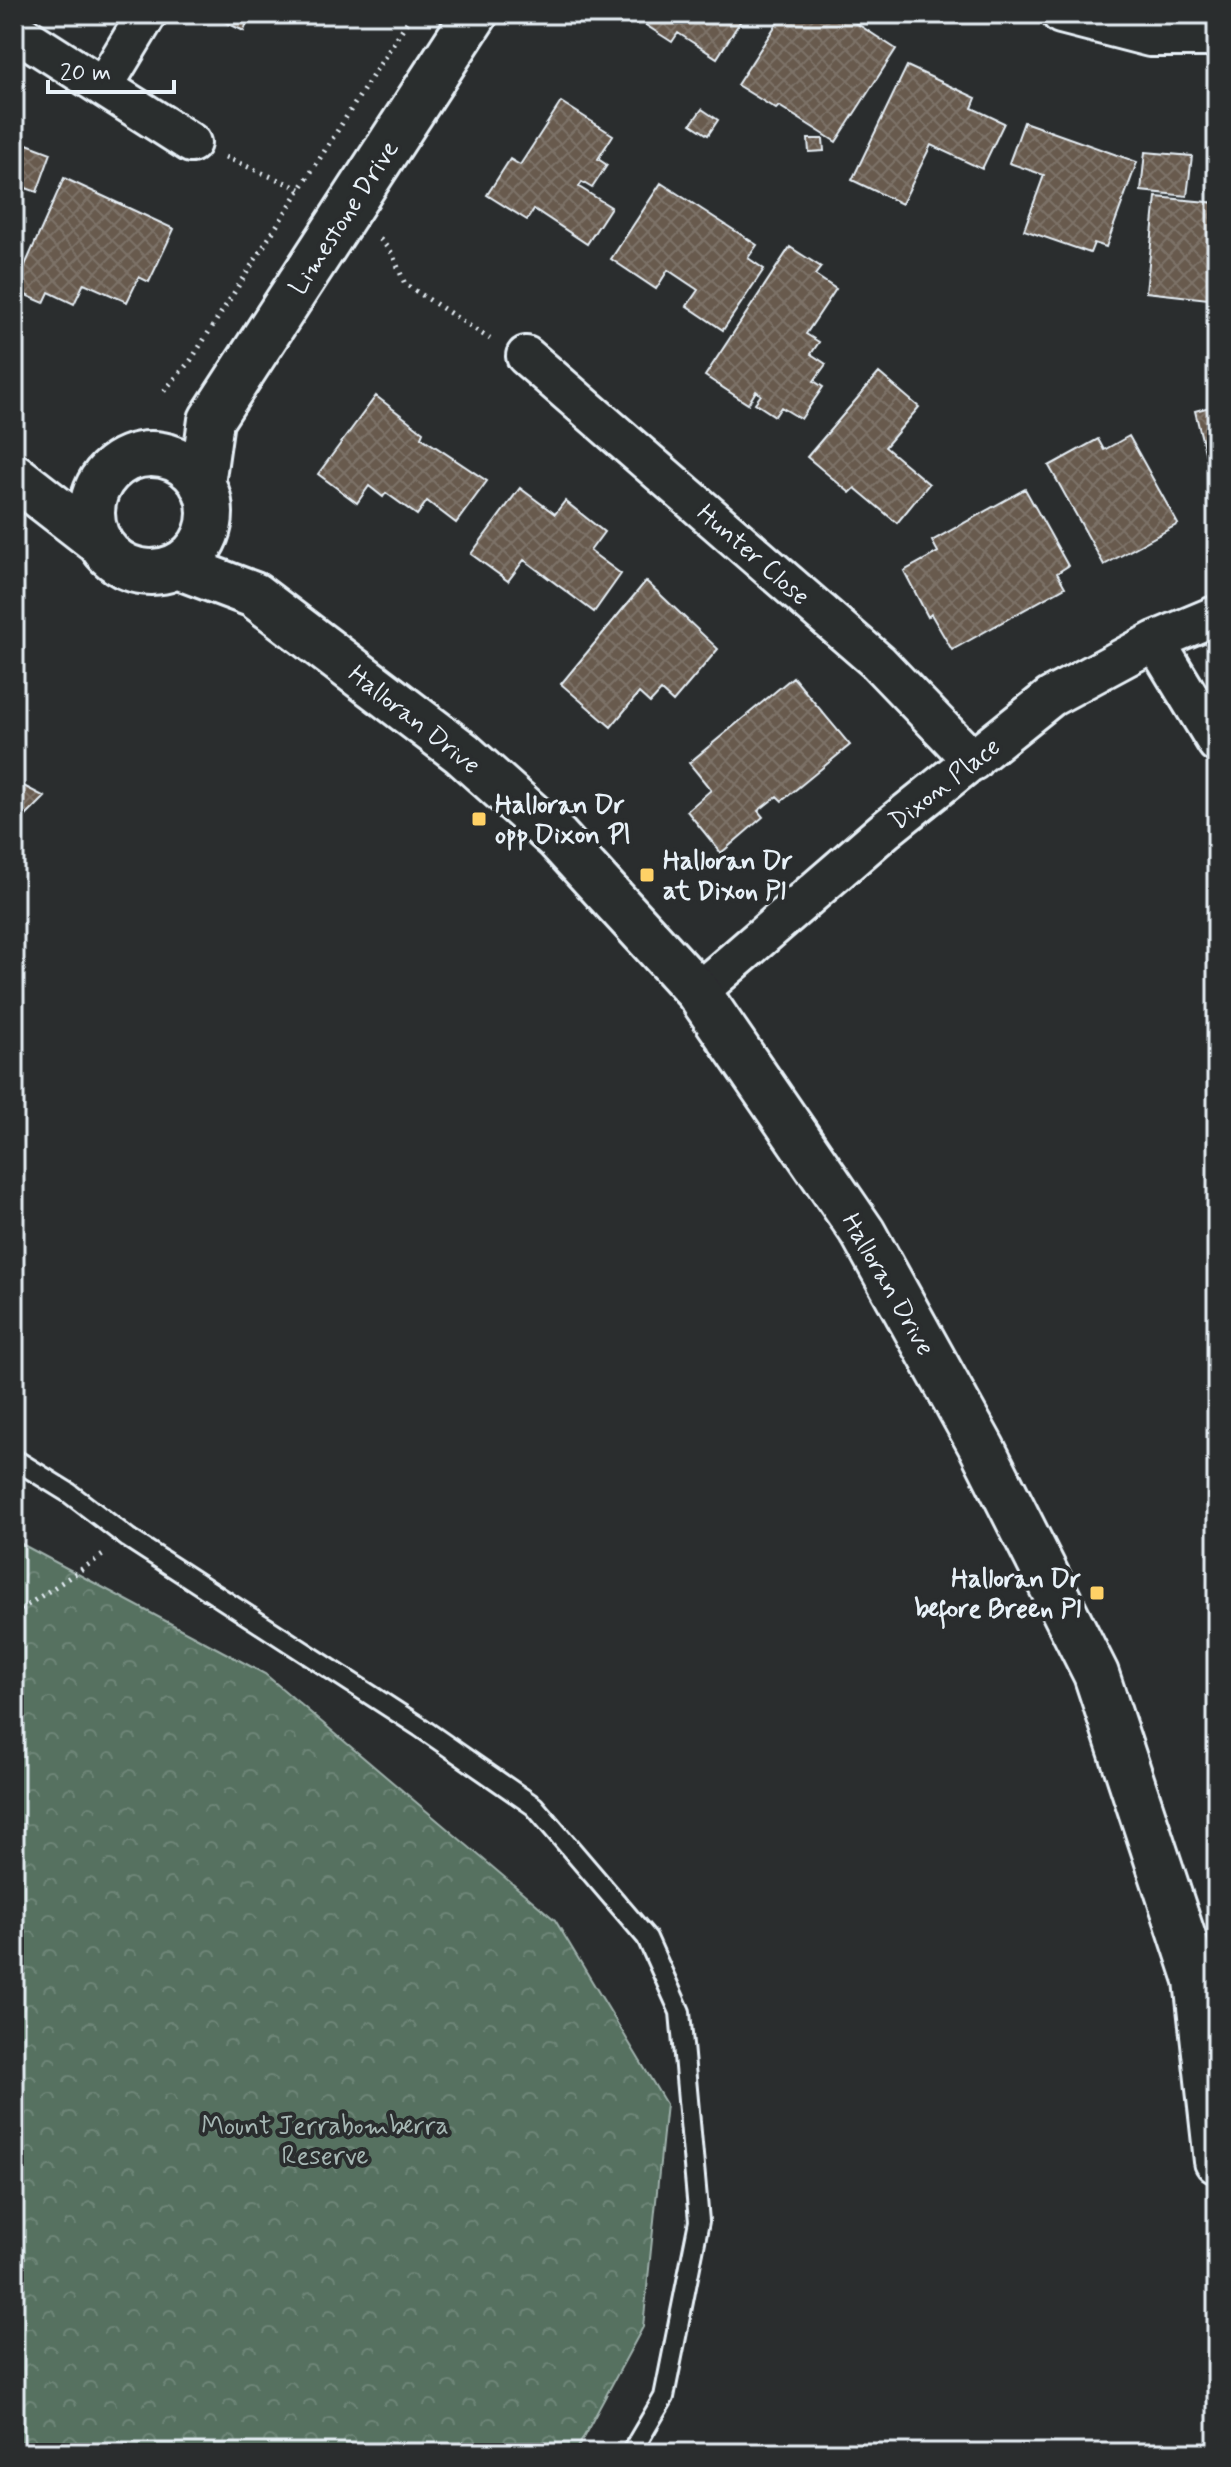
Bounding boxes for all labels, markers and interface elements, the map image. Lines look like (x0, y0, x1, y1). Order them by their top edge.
scale bar (48, 44, 174, 94)
text: 20 m (60, 58, 111, 89)
street label: Limestone Drive (282, 134, 407, 302)
street label: Hunter Close (689, 497, 816, 614)
street label: Halloran Drive (341, 658, 487, 783)
street label: Dixon Place (883, 730, 1008, 839)
place label: Halloran Dr opp Dixon Pl (495, 789, 630, 853)
marker: Halloran Dr opp Dixon Pl (470, 810, 488, 828)
place label: Halloran Dr at Dixon Pl (663, 845, 793, 909)
marker: Halloran Dr at Dixon Pl (638, 866, 656, 884)
street label: Halloran Drive (833, 1208, 942, 1362)
place label: Halloran Dr before Breen Pl (914, 1563, 1081, 1629)
marker: Halloran Dr before Breen Pl (1088, 1584, 1106, 1602)
park label: Mount Jerrabomberra Reserve (201, 2110, 449, 2174)

